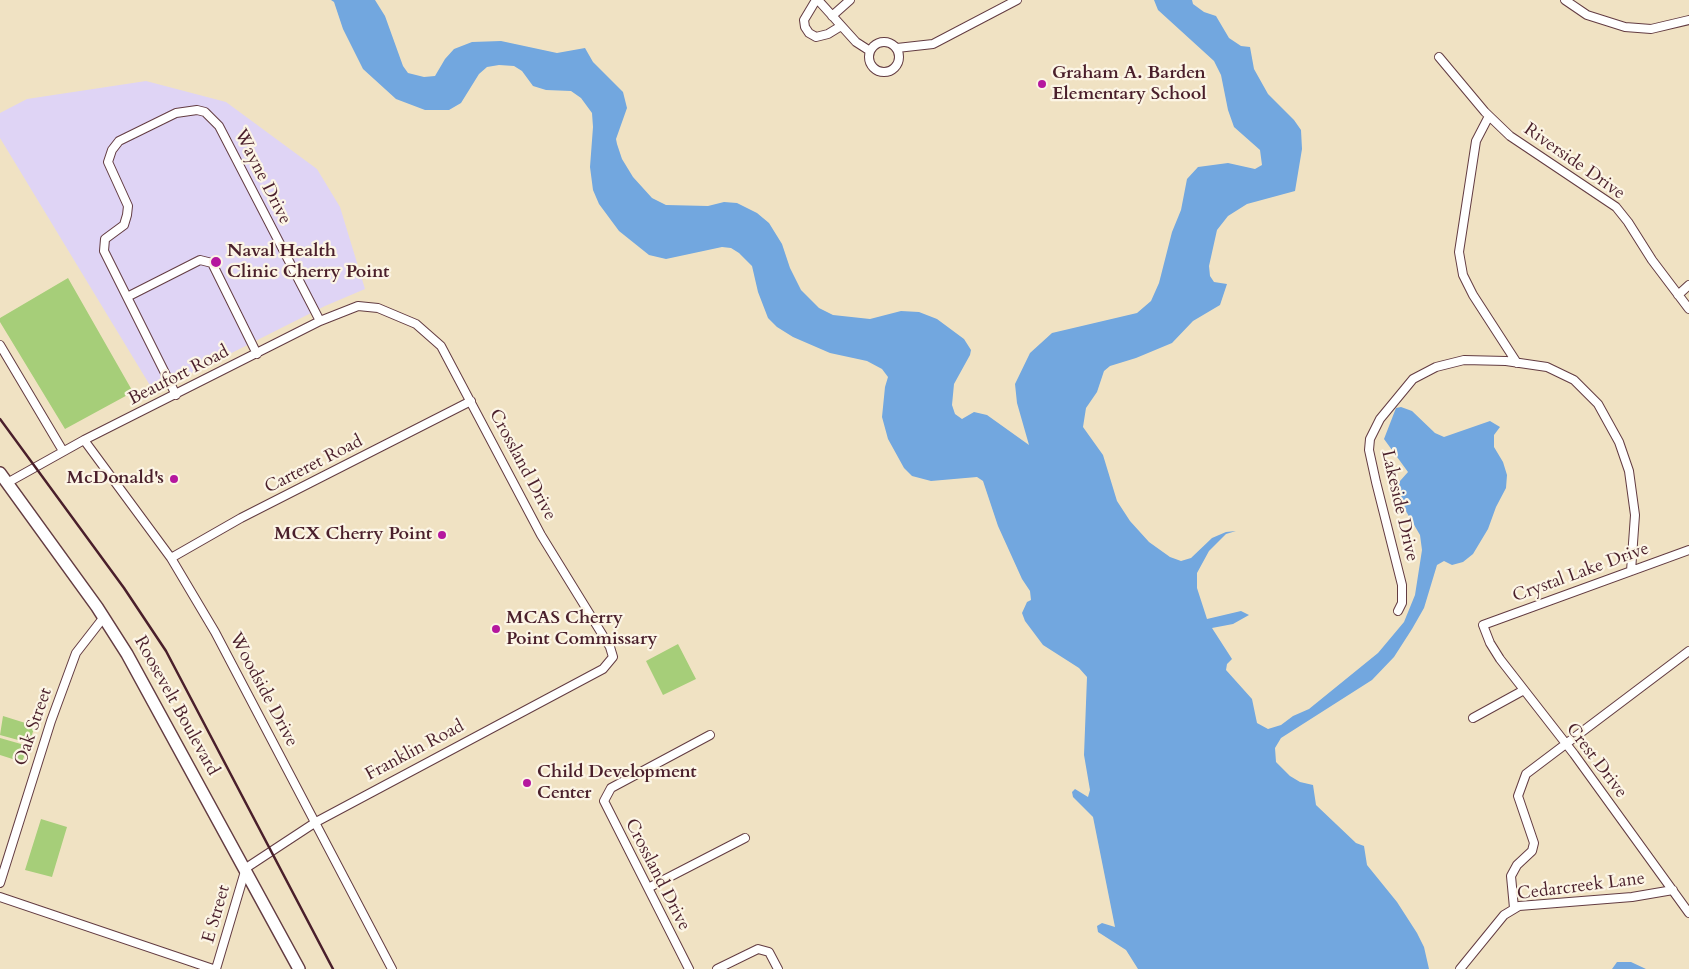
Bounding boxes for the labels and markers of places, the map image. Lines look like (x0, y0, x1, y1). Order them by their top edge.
place label: Graham A. Barden Elementary School (1052, 63, 1206, 106)
marker: Graham A. Barden Elementary School (1036, 78, 1048, 90)
place label: Naval Health Clinic Cherry Point (227, 241, 389, 284)
marker: Naval Health Clinic Cherry Point (209, 255, 223, 269)
place label: McDonald's (67, 468, 164, 490)
marker: McDonald's (168, 473, 180, 485)
place label: MCX Cherry Point (274, 524, 432, 546)
marker: MCX Cherry Point (436, 529, 448, 541)
place label: MCAS Cherry Point Commissary (506, 608, 657, 650)
marker: MCAS Cherry Point Commissary (490, 623, 502, 635)
place label: Child Development Center (537, 762, 697, 804)
marker: Child Development Center (521, 777, 533, 789)

